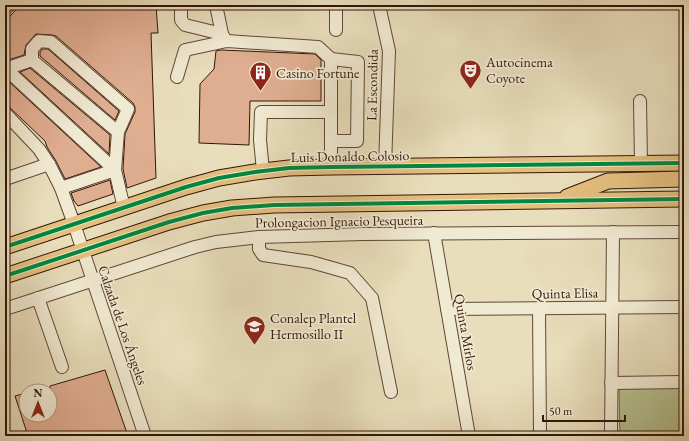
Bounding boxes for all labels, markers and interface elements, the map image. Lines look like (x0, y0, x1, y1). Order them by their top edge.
street label: La Escondida (362, 48, 382, 121)
place label: Autocinema Coyote (485, 53, 553, 87)
theatre icon: Autocinema Coyote (458, 57, 484, 90)
building icon: Casino Fortune (247, 60, 273, 93)
place label: Casino Fortune (276, 64, 360, 82)
street label: Luis Donaldo Colosio (290, 146, 410, 166)
street label: Prolongacion Ignacio Pesqueira (255, 211, 424, 231)
street label: Calzada de Los Ángeles (94, 263, 152, 387)
street label: Quinta Elisa (532, 283, 599, 303)
street label: Quinta Mirlos (450, 292, 482, 372)
place label: Conalep Plantel Hermosillo II (270, 309, 357, 343)
school or university icon: Conalep Plantel Hermosillo II (242, 313, 268, 346)
north arrow (18, 383, 58, 423)
text: N (34, 386, 43, 400)
scale bar (543, 397, 625, 423)
text: 50 m (549, 403, 573, 419)

